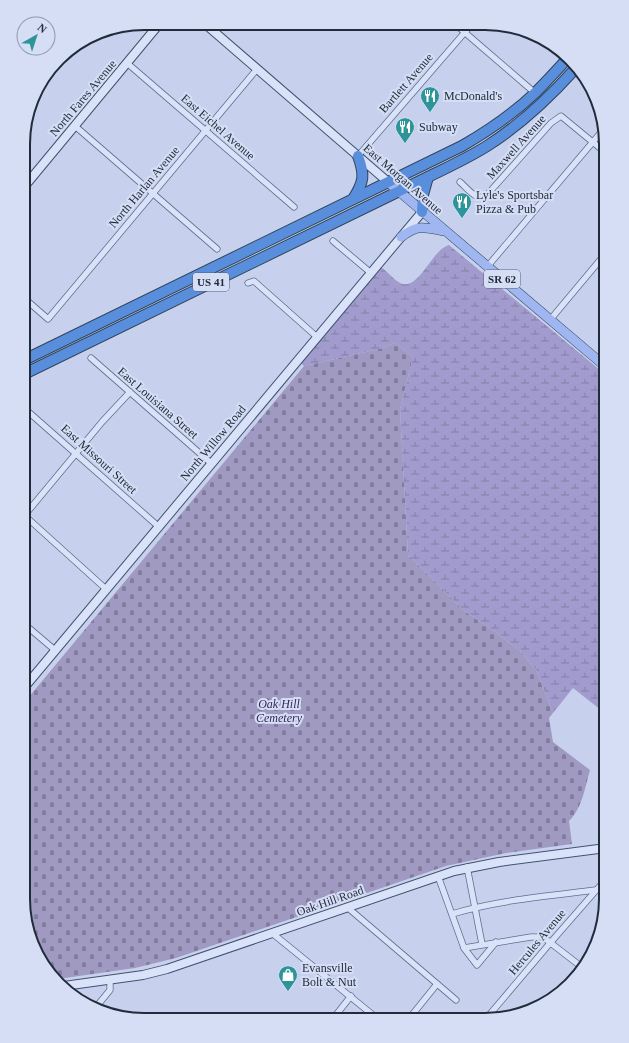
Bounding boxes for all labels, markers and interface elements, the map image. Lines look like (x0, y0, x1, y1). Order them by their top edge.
north arrow (16, 16, 56, 56)
text: N (35, 21, 49, 35)
street label: Bartlett Avenue (376, 50, 436, 116)
street label: North Fares Avenue (47, 57, 119, 139)
restaurant icon: McDonald's (419, 85, 441, 113)
place label: McDonald's (444, 89, 502, 103)
street label: East Eichel Avenue (178, 91, 258, 163)
street label: Maxwell Avenue (484, 112, 548, 182)
restaurant icon: Subway (394, 116, 416, 144)
place label: Subway (419, 120, 458, 134)
street label: East Morgan Avenue (361, 141, 445, 217)
street label: North Harlan Avenue (106, 143, 182, 231)
place label: Lyle's Sportsbar Pizza & Pub (476, 188, 553, 216)
restaurant icon: Lyle's Sportsbar Pizza & Pub (451, 191, 473, 219)
road number: SR 62 (484, 270, 520, 288)
road number: US 41 (193, 273, 229, 291)
street label: East Louisiana Street (115, 364, 202, 442)
street label: North Willow Road (177, 402, 249, 484)
street label: East Missouri Street (58, 421, 140, 497)
park label: Oak Hill Cemetery (256, 697, 303, 725)
street label: Oak Hill Road (295, 883, 365, 919)
street label: Hercules Avenue (505, 906, 569, 978)
place label: Evansville Bolt & Nut (302, 961, 357, 989)
shop icon: Evansville Bolt & Nut (277, 964, 299, 992)

